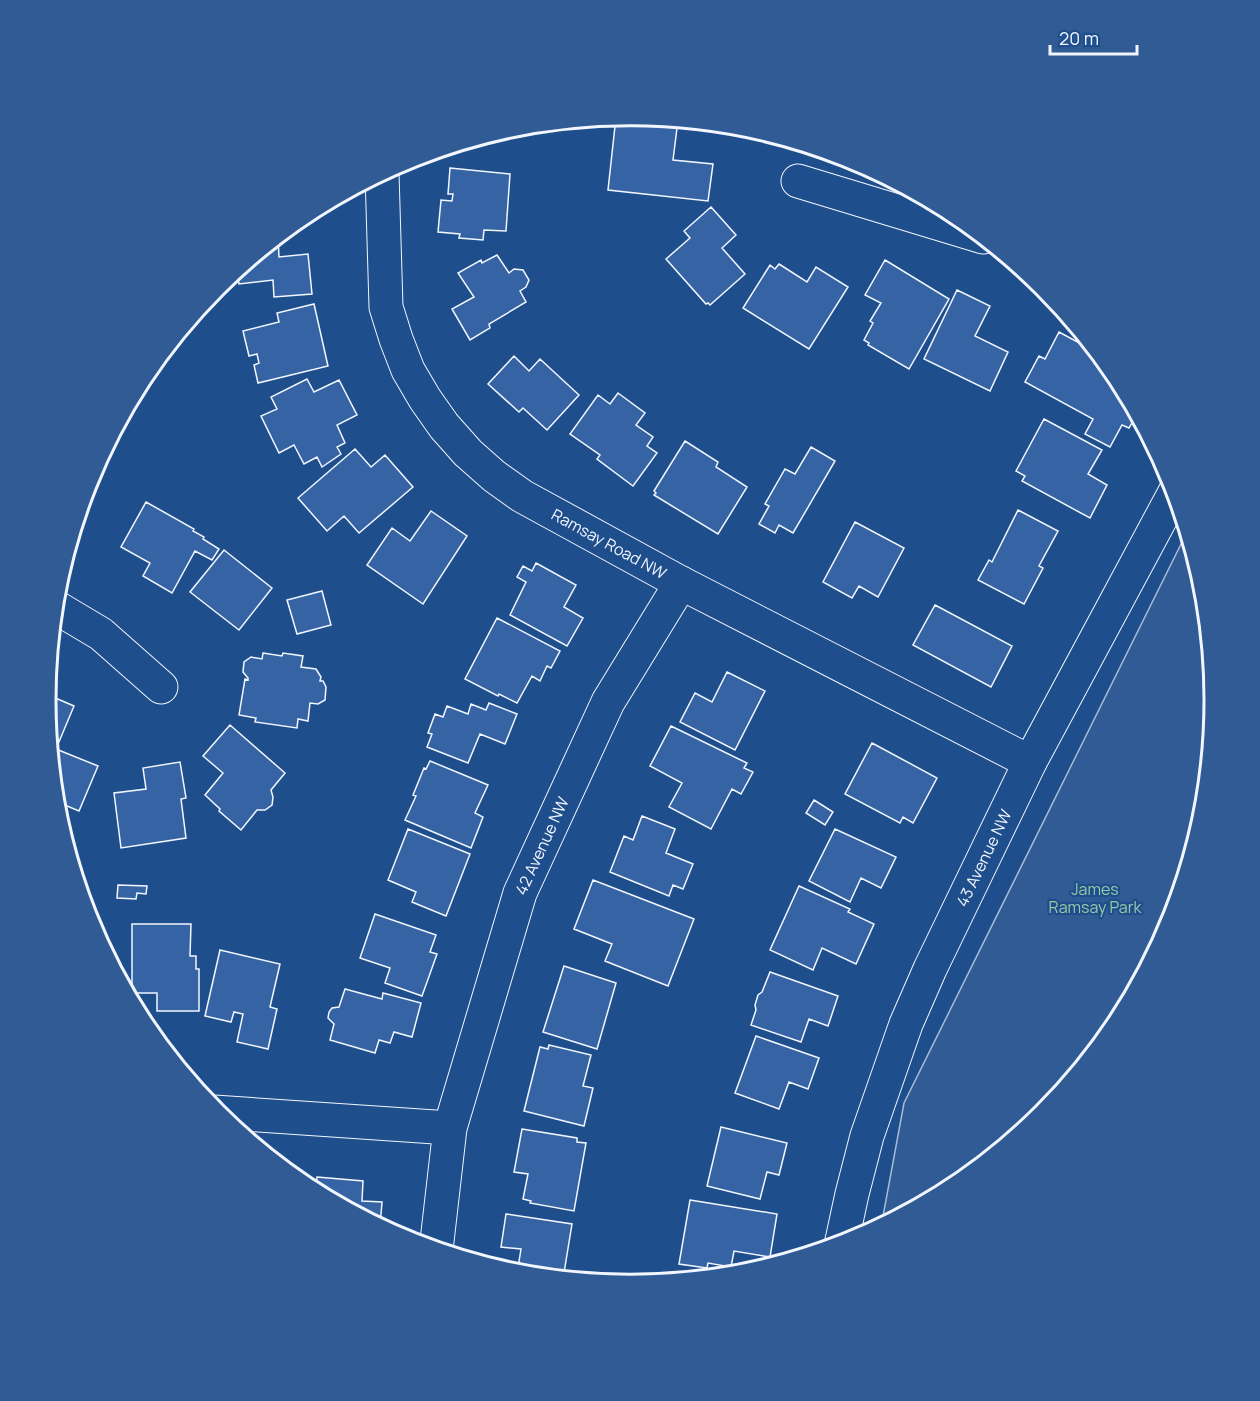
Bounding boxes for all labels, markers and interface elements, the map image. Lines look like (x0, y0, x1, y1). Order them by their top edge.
scale bar (1050, 18, 1137, 56)
text: 20 m (1059, 26, 1099, 50)
street label: Ramsay Road NW (548, 503, 671, 584)
street label: 42 Avenue NW (510, 793, 574, 898)
street label: 43 Avenue NW (951, 806, 1016, 910)
park label: James Ramsay Park (1049, 878, 1143, 918)

